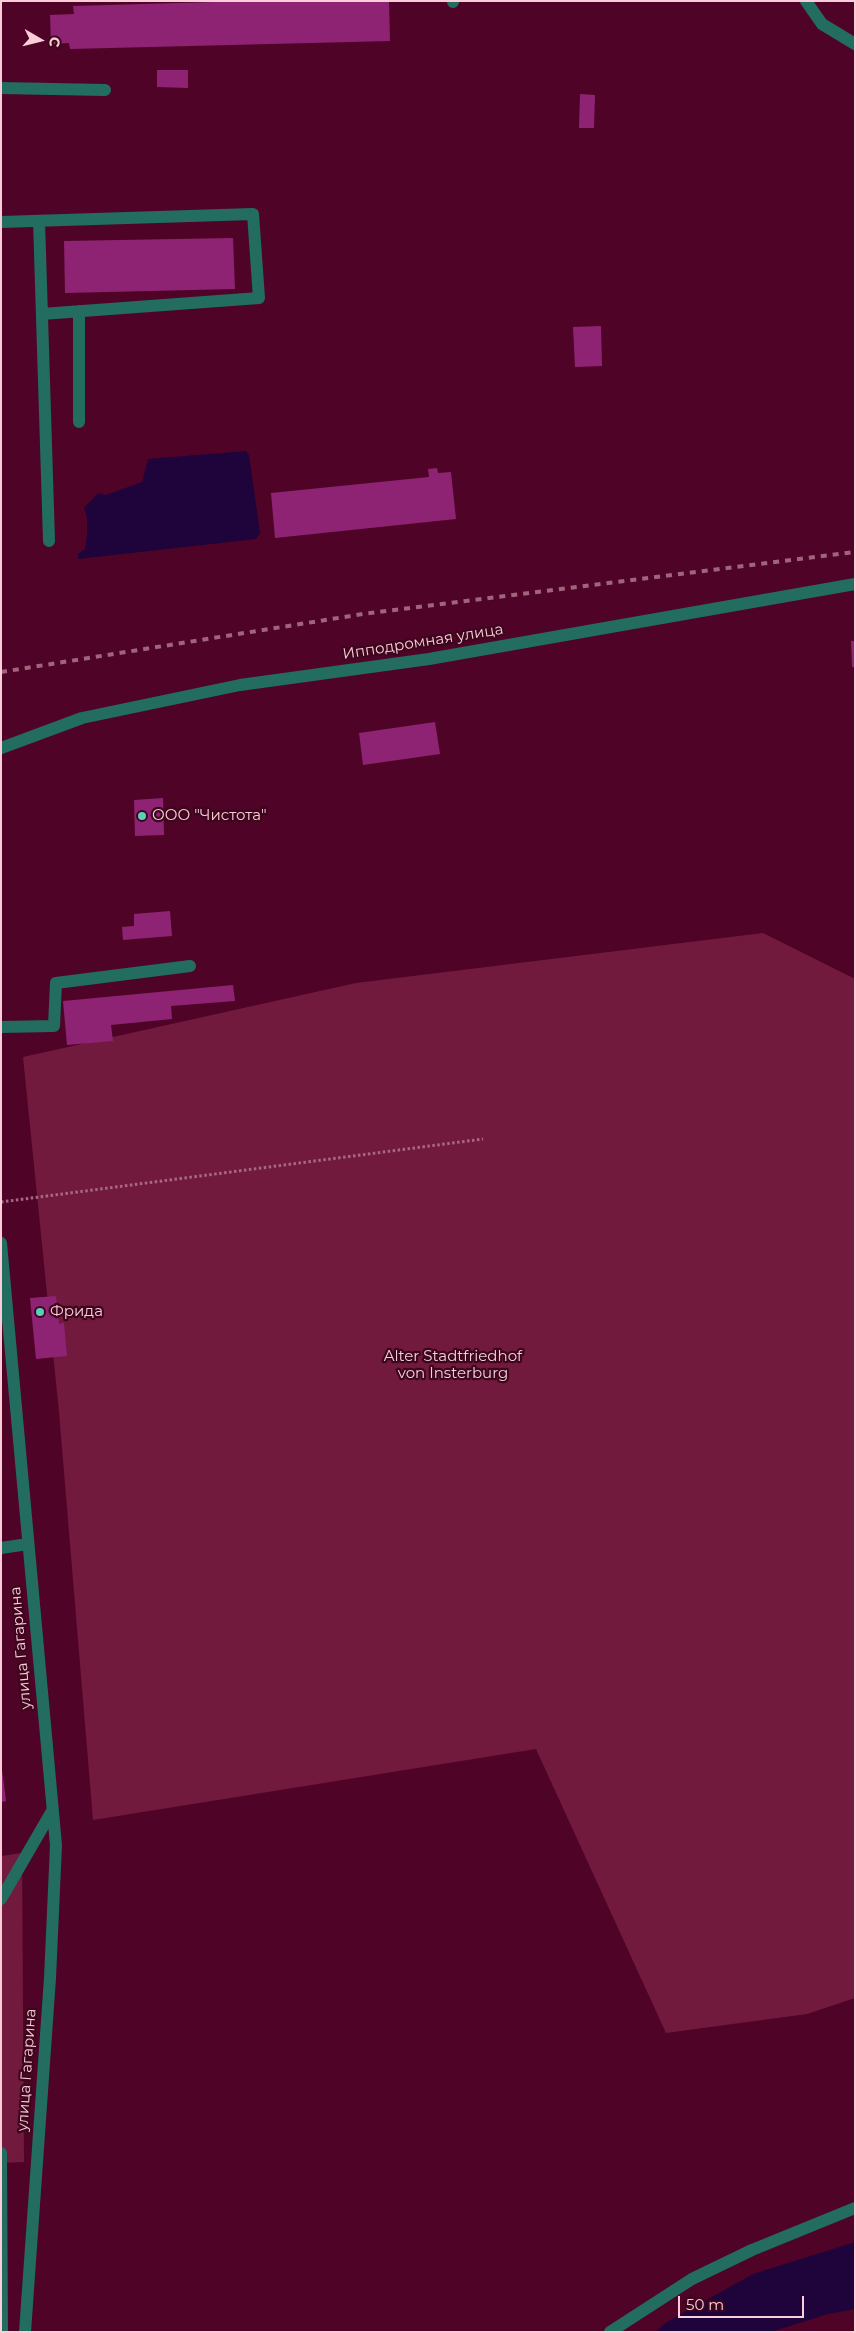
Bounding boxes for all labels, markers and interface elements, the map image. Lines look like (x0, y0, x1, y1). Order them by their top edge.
north arrow (15, 15, 65, 65)
text: С (45, 36, 64, 48)
street label: Ипподромная улица (341, 620, 505, 664)
place label: ООО "Чистота" (152, 807, 267, 825)
marker: ООО "Чистота" (136, 810, 148, 822)
place label: Фрида (50, 1303, 103, 1321)
marker: Фрида (34, 1306, 46, 1318)
park label: Alter Stadtfriedhof von Insterburg (384, 1348, 522, 1383)
street label: улица Гагарина (7, 1586, 35, 1710)
street label: улица Гагарина (14, 2008, 40, 2132)
scale bar (681, 2286, 807, 2318)
text: 50 m (686, 2295, 724, 2314)

